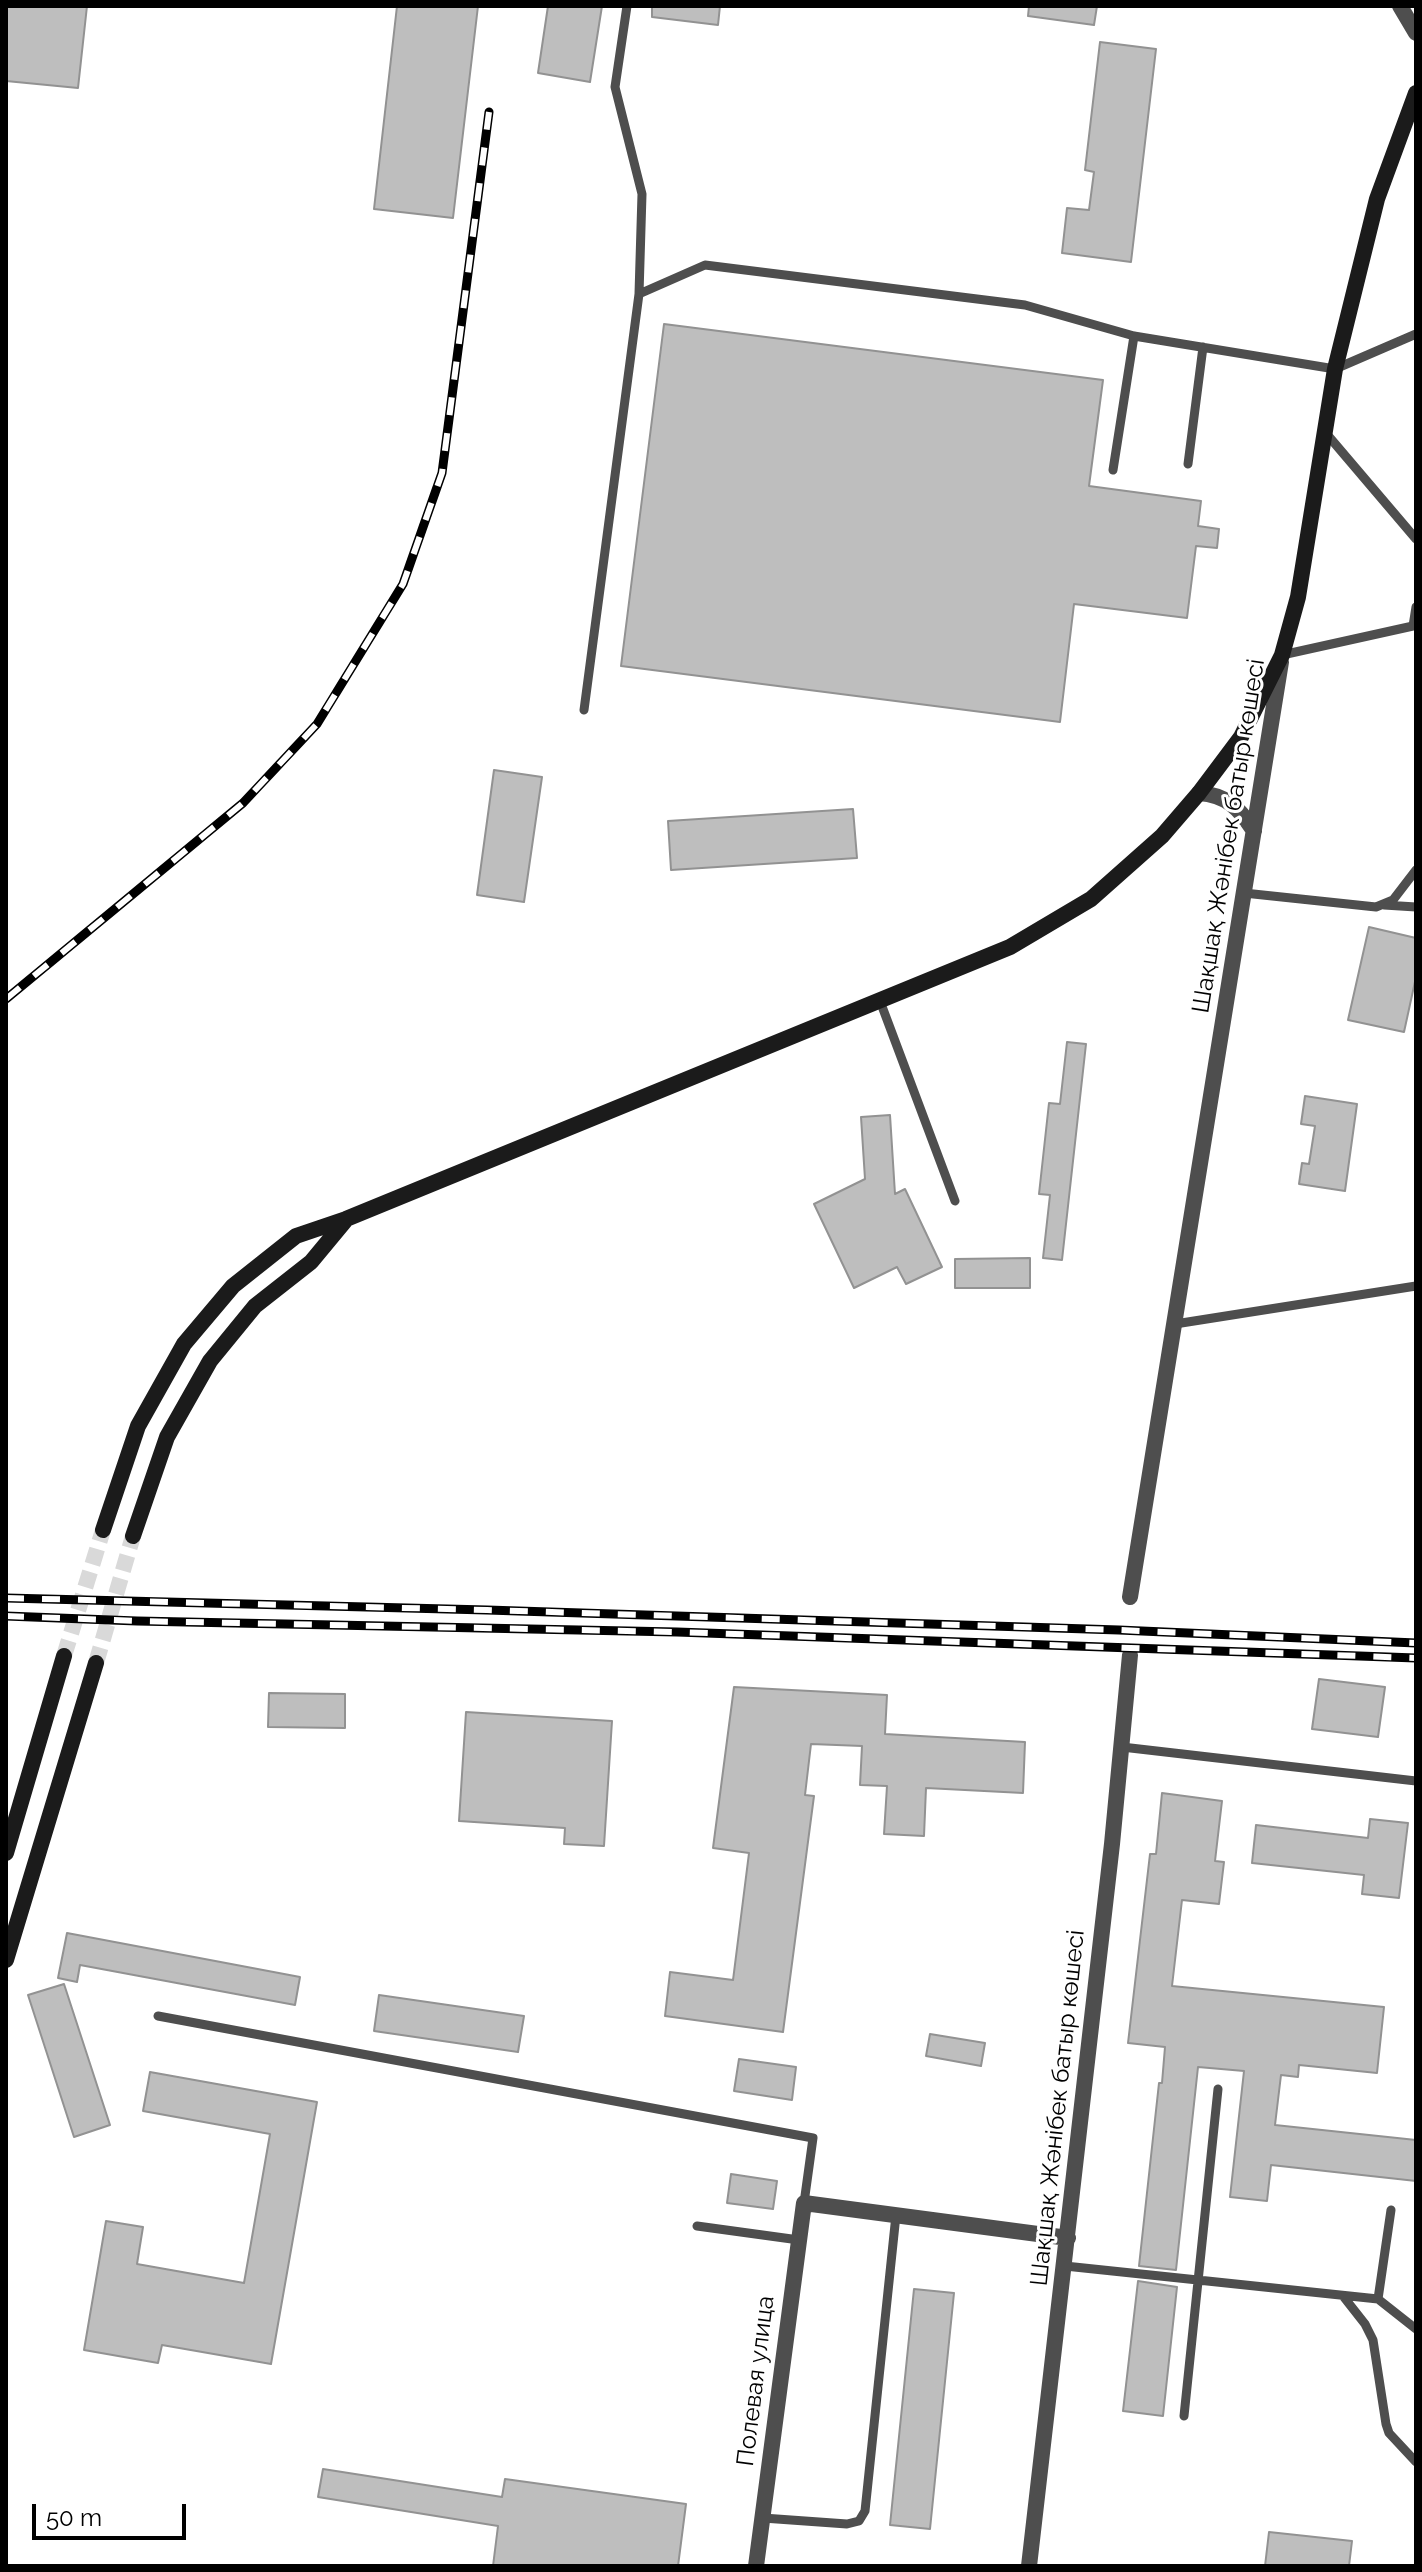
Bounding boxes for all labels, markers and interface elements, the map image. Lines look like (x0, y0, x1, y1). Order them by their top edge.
street label: Шақшақ Жәнібек батыр көшесі (1187, 657, 1271, 1015)
street label: Шақшақ Жәнібек батыр көшесі (1025, 1928, 1091, 2288)
street label: Полевая улица (731, 2294, 781, 2468)
scale bar (36, 2488, 190, 2538)
text: 50 m (46, 2503, 102, 2532)

